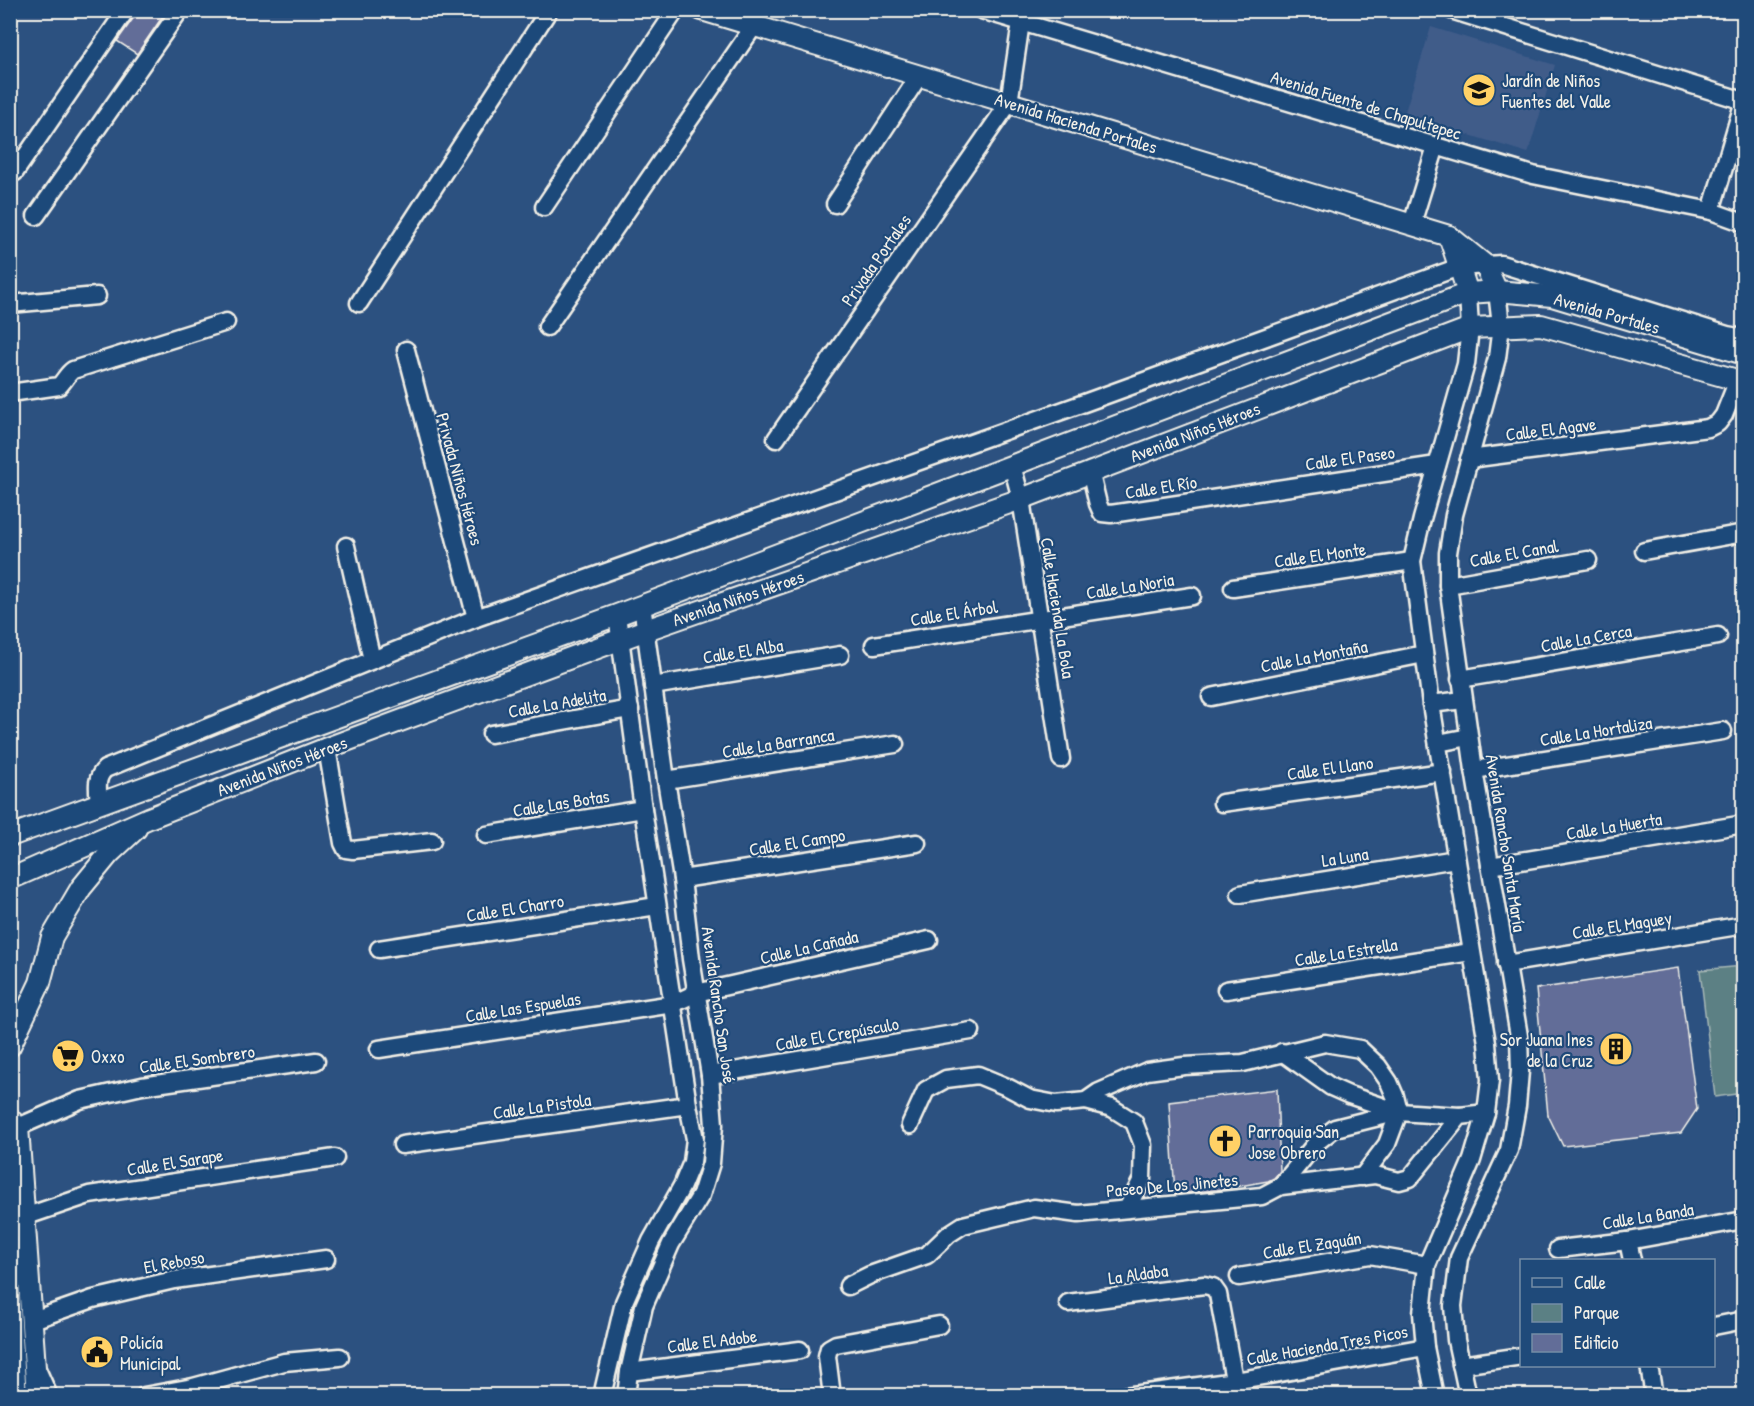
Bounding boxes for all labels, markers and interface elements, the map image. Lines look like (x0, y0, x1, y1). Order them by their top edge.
street label: Avenida Fuente de Chapultepec (1268, 64, 1464, 146)
place label: Jardín de Niños Fuentes del Valle (1501, 68, 1611, 114)
school or university icon: Jardín de Niños Fuentes del Valle (1461, 72, 1497, 108)
street label: Avenida Hacienda Portales (992, 86, 1160, 160)
street label: Privada Portales (835, 209, 917, 311)
street label: Avenida Portales (1551, 286, 1663, 340)
street label: Avenida Niños Héroes (1126, 396, 1264, 468)
street label: Privada Niños Héroes (430, 410, 490, 548)
street label: Calle El Agave (1504, 411, 1598, 447)
street label: Calle El Paseo (1304, 439, 1396, 477)
street label: Calle El Río (1123, 469, 1199, 505)
street label: Calle El Canal (1468, 533, 1561, 573)
street label: Calle Hacienda La Bola (1035, 536, 1081, 680)
street label: Calle El Monte (1273, 536, 1367, 574)
street label: Avenida Niños Héroes (669, 564, 807, 632)
street label: Calle La Noria (1084, 567, 1176, 605)
street label: Calle El Árbol (909, 594, 1000, 632)
street label: Calle La Cerca (1539, 618, 1633, 658)
street label: Calle El Alba (701, 632, 785, 670)
street label: Calle La Montaña (1258, 633, 1370, 679)
street label: Calle La Adelita (506, 682, 608, 724)
street label: Calle La Hortaliza (1538, 710, 1654, 752)
street label: Calle La Barranca (720, 722, 836, 764)
street label: Avenida Niños Héroes (213, 730, 351, 802)
street label: Calle El Llano (1285, 750, 1375, 786)
street label: Avenida Rancho Santa María (1480, 752, 1532, 934)
street label: Calle Las Botas (511, 783, 611, 823)
street label: Calle La Huerta (1564, 806, 1664, 846)
street label: Calle El Campo (747, 822, 847, 862)
street label: La Luna (1320, 841, 1370, 873)
street label: Calle El Charro (464, 888, 566, 928)
street label: Calle El Maguey (1570, 905, 1674, 945)
street label: Calle La Cañada (757, 924, 861, 970)
street label: Avenida Rancho San José (696, 925, 742, 1085)
street label: Calle La Estrella (1293, 932, 1399, 972)
street label: Calle Las Espuelas (463, 986, 583, 1028)
street label: Calle El Crepúsculo (773, 1011, 901, 1057)
place label: Sor Juana Ines de la Cruz (1500, 1027, 1593, 1073)
building icon: Sor Juana Ines de la Cruz (1598, 1031, 1634, 1067)
supermarket icon: Oxxo (50, 1038, 86, 1074)
street label: Calle El Sombrero (138, 1039, 256, 1079)
place label: Oxxo (91, 1044, 124, 1069)
street label: Calle La Pistola (491, 1087, 593, 1125)
place label: Parroquia San Jose Obrero (1248, 1119, 1339, 1165)
church icon: Parroquia San Jose Obrero (1207, 1123, 1243, 1159)
street label: Calle El Sarape (125, 1142, 225, 1182)
street label: Paseo De Los Jinetes (1105, 1167, 1239, 1203)
street label: Calle La Banda (1600, 1196, 1696, 1236)
street label: Calle El Zaguán (1261, 1225, 1363, 1265)
street label: El Reboso (142, 1244, 206, 1280)
street label: La Aldaba (1107, 1257, 1169, 1291)
legend (1520, 1259, 1715, 1367)
text: Calle (1574, 1270, 1606, 1295)
text: Parque (1574, 1300, 1619, 1325)
street label: Calle Hacienda Tres Picos (1244, 1318, 1410, 1372)
street label: Calle El Adobe (666, 1323, 758, 1359)
place label: Policía Municipal (120, 1330, 181, 1376)
text: Edificio (1574, 1330, 1618, 1355)
public building icon: Policía Municipal (79, 1334, 115, 1370)

